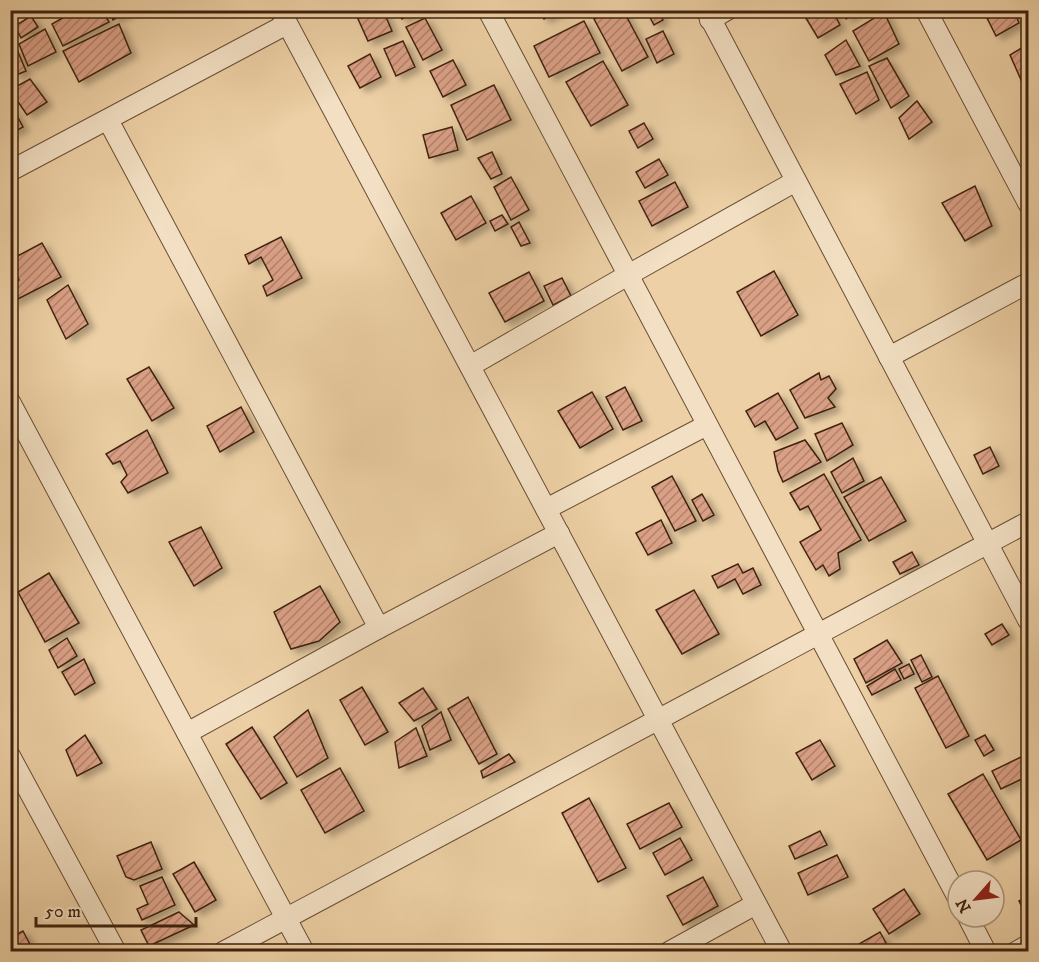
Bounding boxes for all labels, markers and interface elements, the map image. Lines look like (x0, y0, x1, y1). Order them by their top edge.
north arrow (946, 869, 1006, 929)
scale bar (36, 890, 196, 928)
text: N (952, 895, 976, 916)
text: 50 m (45, 901, 81, 923)

